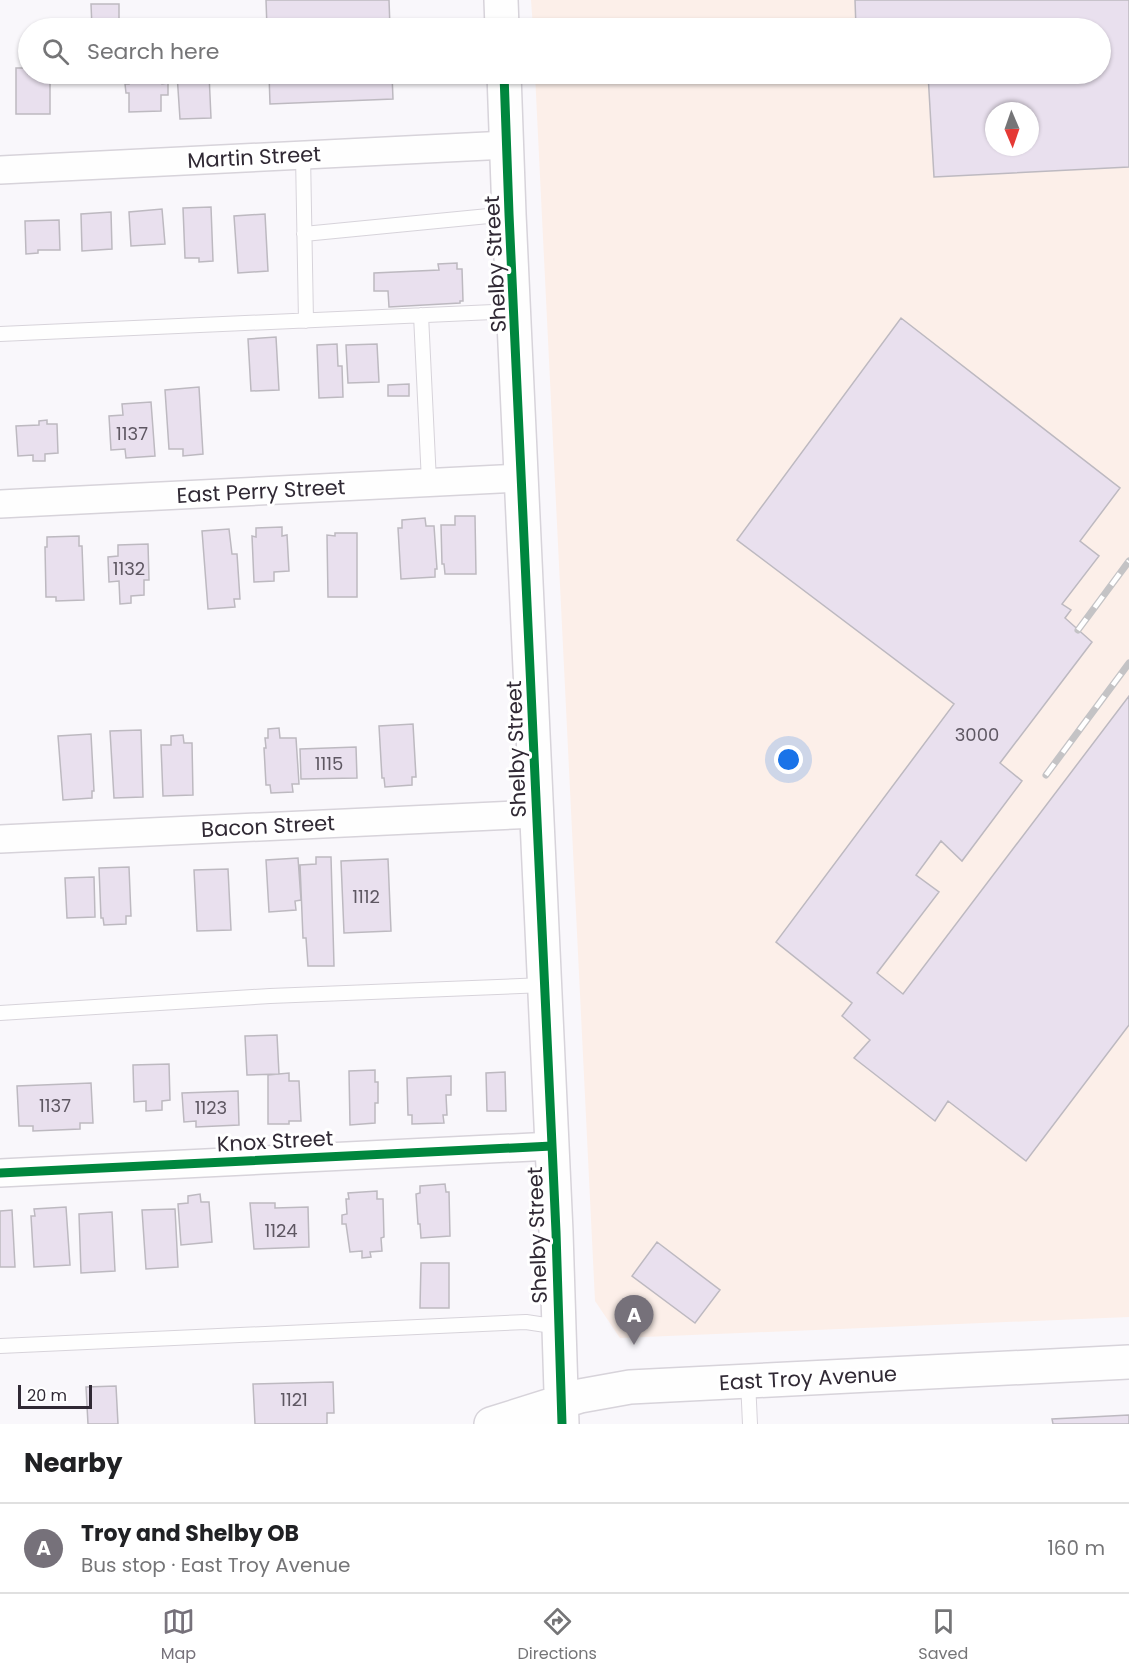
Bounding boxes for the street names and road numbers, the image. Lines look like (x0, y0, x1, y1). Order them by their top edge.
street label: Martin Street (187, 139, 321, 175)
street label: Shelby Street (477, 195, 513, 333)
street label: East Perry Street (176, 472, 346, 510)
street label: Shelby Street (499, 680, 533, 818)
street label: Bacon Street (200, 808, 336, 844)
street label: Knox Street (216, 1123, 334, 1159)
street label: Shelby Street (520, 1166, 554, 1304)
street label: East Troy Avenue (718, 1359, 898, 1397)

